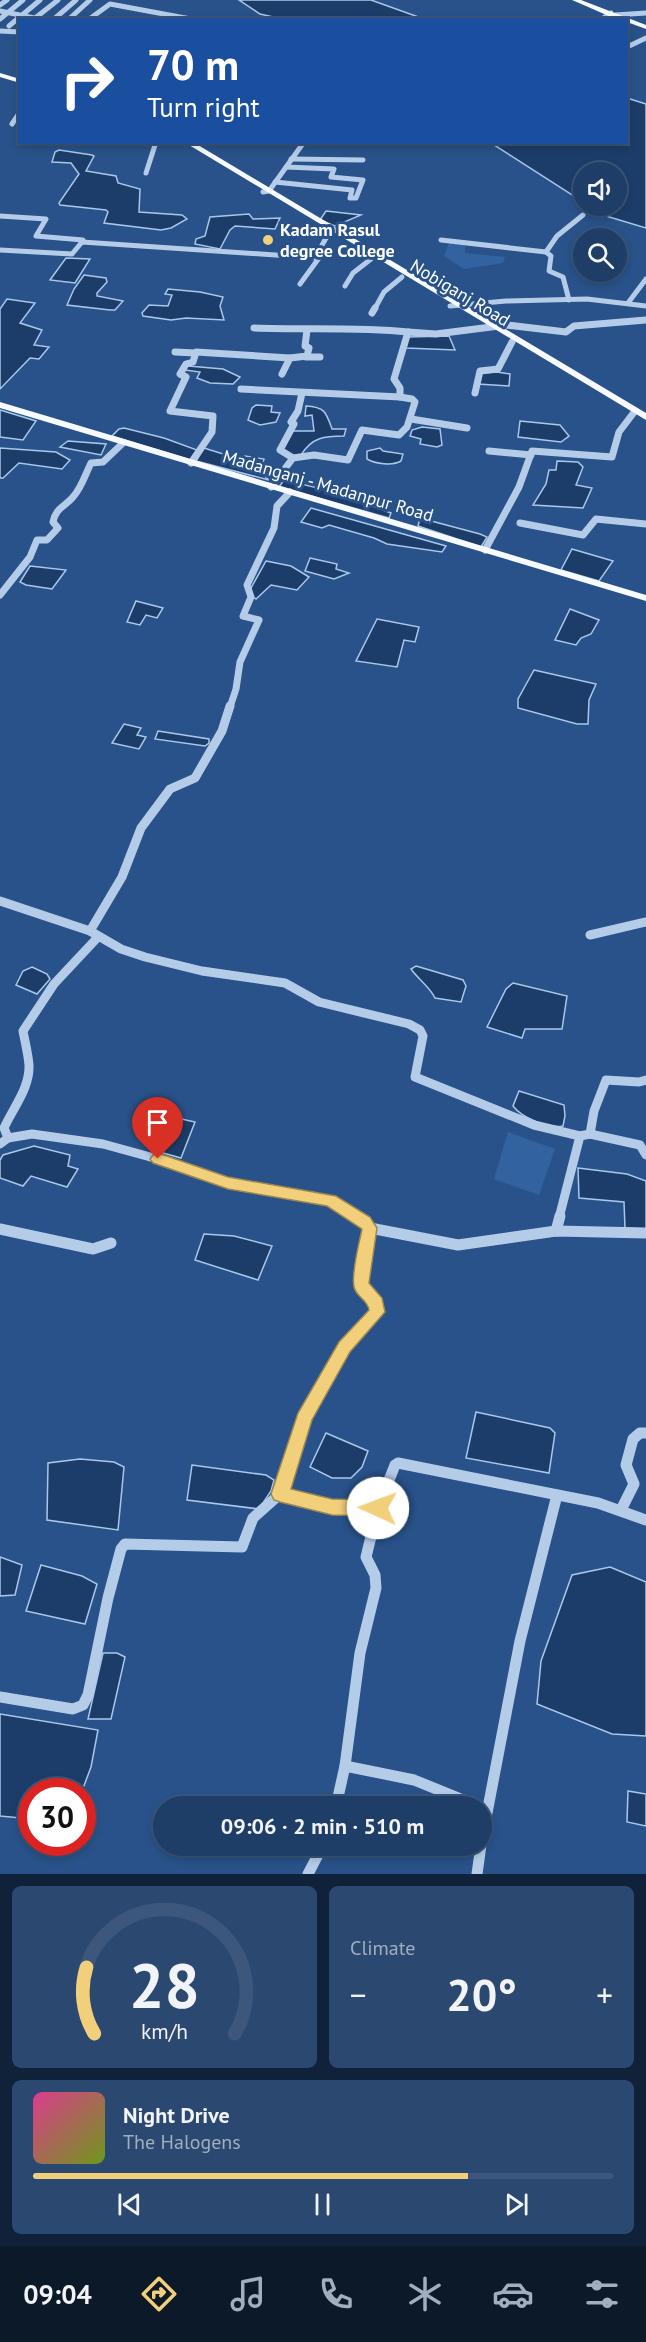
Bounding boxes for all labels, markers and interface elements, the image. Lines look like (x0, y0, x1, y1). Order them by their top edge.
text: 70 m (147, 37, 239, 92)
icon: right (48, 42, 126, 120)
text: Turn right (147, 90, 260, 124)
map controls (573, 162, 627, 282)
button: sound (573, 162, 627, 216)
place label: Kadam Rasul degree College (280, 218, 395, 262)
button: search (573, 228, 627, 282)
marker: Kadam Rasul degree College (261, 233, 275, 247)
street label: Nobiganj Road (406, 254, 514, 331)
street label: Madanganj - Madanpur Road (220, 444, 436, 527)
pin (132, 1097, 183, 1159)
icon: arrive (141, 1106, 174, 1139)
position arrow (346, 1476, 410, 1540)
speed limit sign: 30 (18, 1778, 96, 1856)
text: 09:06 · 2 min · 510 m (221, 1812, 424, 1840)
text: Climate (350, 1935, 416, 1961)
text: 28 (129, 1944, 200, 2025)
text: 20° (446, 1965, 517, 2023)
text: − (350, 1973, 367, 2016)
text: + (596, 1973, 613, 2016)
text: km/h (141, 2017, 188, 2045)
text: Night Drive (123, 2101, 230, 2129)
text: The Halogens (123, 2129, 241, 2155)
icon: previous (113, 2188, 146, 2221)
icon: pause (306, 2188, 339, 2221)
icon: next (500, 2188, 533, 2221)
icon: directions (138, 2273, 180, 2315)
icon: music (227, 2273, 269, 2315)
icon: phone (315, 2273, 357, 2315)
icon: climate (404, 2273, 446, 2315)
icon: car (492, 2273, 534, 2315)
icon: filters (581, 2273, 623, 2315)
text: 09:04 (23, 2277, 92, 2311)

